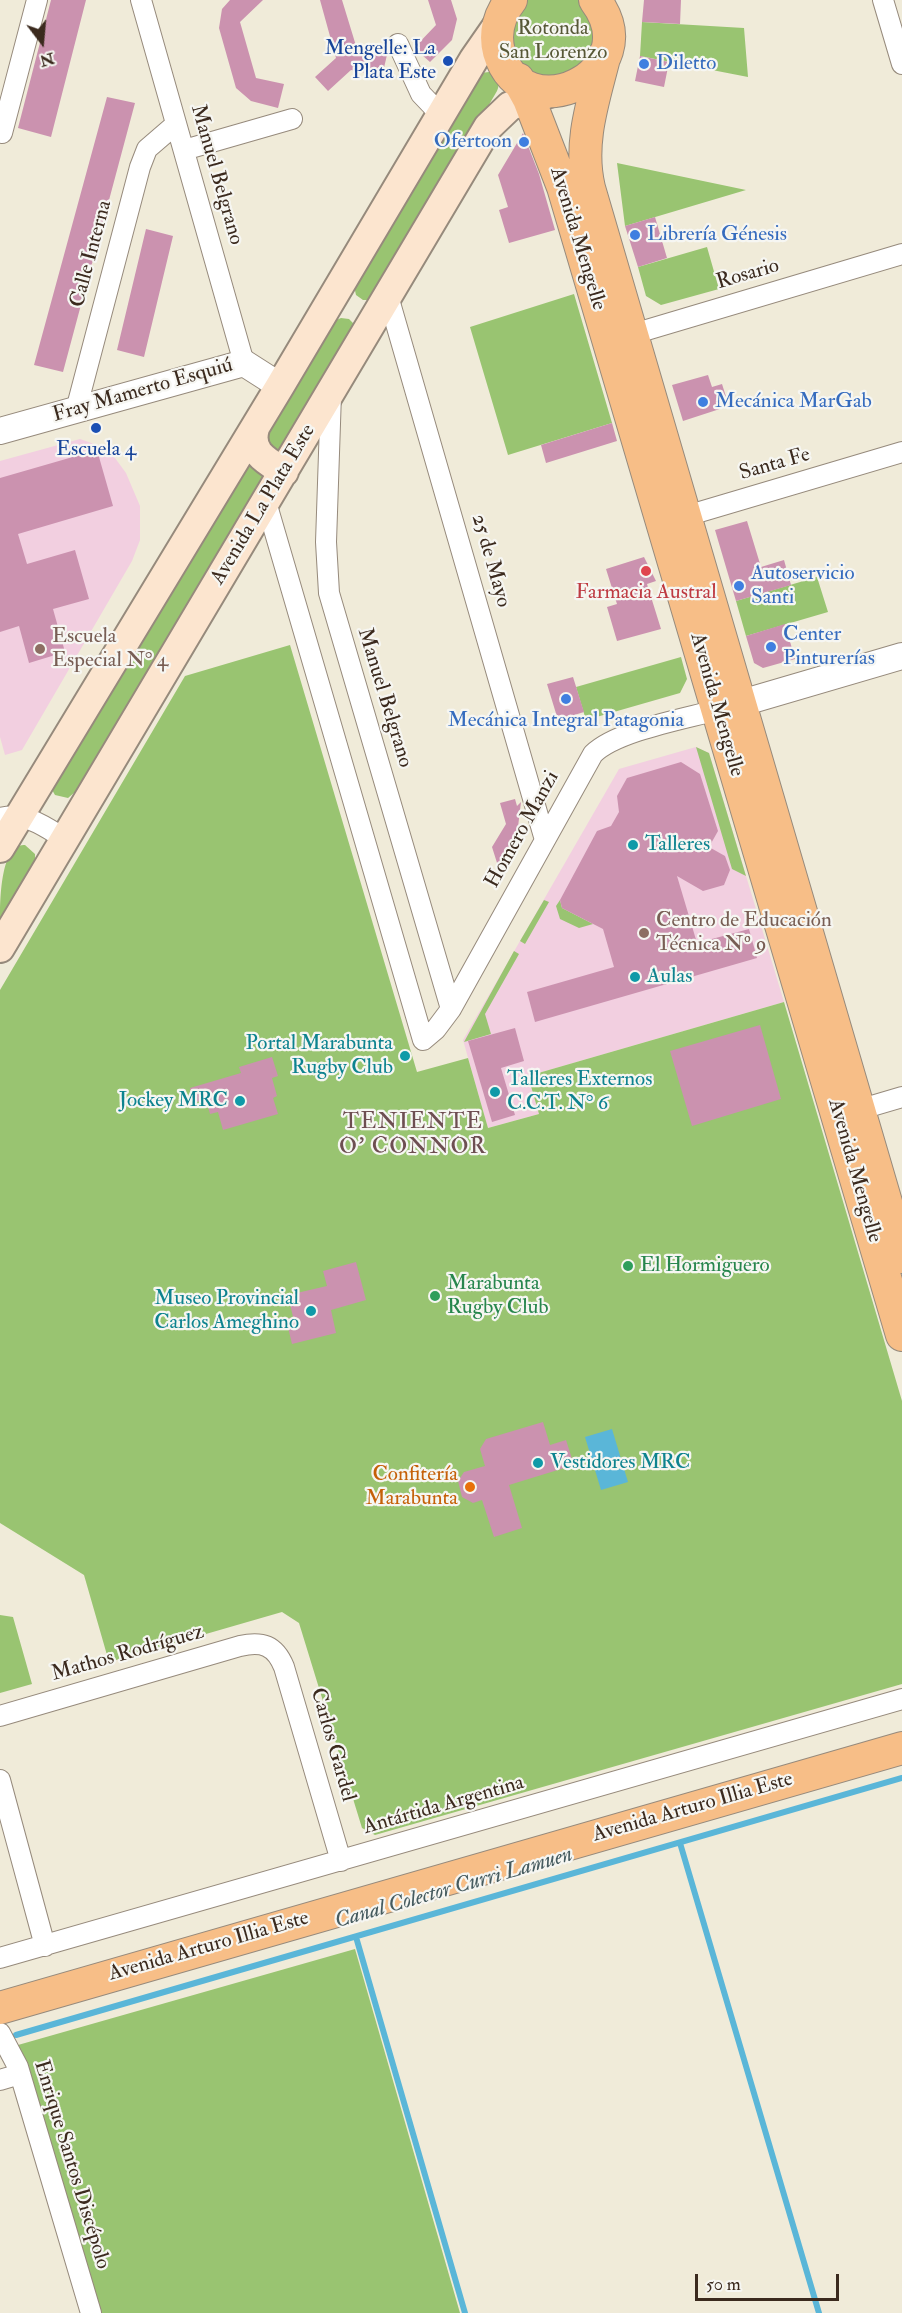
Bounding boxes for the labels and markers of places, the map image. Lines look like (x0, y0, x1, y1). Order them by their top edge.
place label: Mengelle: La Plata Este (324, 36, 436, 86)
place label: Diletto (656, 51, 716, 77)
marker: Mengelle: La Plata Este (441, 54, 455, 68)
marker: Diletto (637, 57, 651, 71)
place label: Ofertoon (434, 129, 512, 155)
marker: Ofertoon (517, 135, 531, 149)
place label: Librería Génesis (647, 222, 787, 248)
marker: Librería Génesis (628, 228, 642, 242)
place label: Mecánica MarGab (715, 389, 872, 415)
marker: Mecánica MarGab (696, 395, 710, 409)
marker: Escuela 4 (89, 421, 103, 435)
place label: Escuela 4 (56, 437, 136, 463)
place label: Autoservicio Santi (751, 561, 854, 611)
marker: Farmacia Austral (639, 564, 653, 578)
marker: Autoservicio Santi (732, 579, 746, 593)
place label: Farmacia Austral (575, 580, 717, 606)
place label: Center Pinturerías (783, 622, 875, 672)
place label: Escuela Especial N° 4 (52, 624, 168, 674)
marker: Center Pinturerías (764, 640, 778, 654)
marker: Escuela Especial N° 4 (33, 642, 47, 656)
marker: Mecánica Integral Patagonia (559, 692, 573, 706)
place label: Mecánica Integral Patagonia (448, 708, 684, 734)
place label: Talleres (645, 832, 710, 858)
marker: Talleres (626, 838, 640, 852)
place label: Centro de Educación Técnica Nº 9 (656, 908, 832, 958)
marker: Centro de Educación Técnica Nº 9 (637, 926, 651, 940)
place label: Aulas (647, 964, 692, 990)
marker: Aulas (628, 970, 642, 984)
place label: Portal Marabunta Rugby Club (246, 1031, 393, 1081)
marker: Portal Marabunta Rugby Club (398, 1049, 412, 1063)
place label: Talleres Externos C.C.T. N° 6 (507, 1067, 652, 1117)
marker: Talleres Externos C.C.T. N° 6 (488, 1085, 502, 1099)
place label: Jockey MRC (119, 1088, 228, 1114)
marker: Jockey MRC (233, 1094, 247, 1108)
place label: El Hormiguero (640, 1253, 770, 1279)
marker: El Hormiguero (621, 1259, 635, 1273)
place label: Marabunta Rugby Club (447, 1271, 549, 1321)
place label: Museo Provincial Carlos Ameghino (154, 1286, 299, 1336)
marker: Marabunta Rugby Club (428, 1289, 442, 1303)
marker: Museo Provincial Carlos Ameghino (304, 1304, 318, 1318)
place label: Vestidores MRC (550, 1450, 690, 1476)
marker: Vestidores MRC (531, 1456, 545, 1470)
place label: Confitería Marabunta (365, 1462, 458, 1512)
marker: Confitería Marabunta (463, 1480, 477, 1494)

